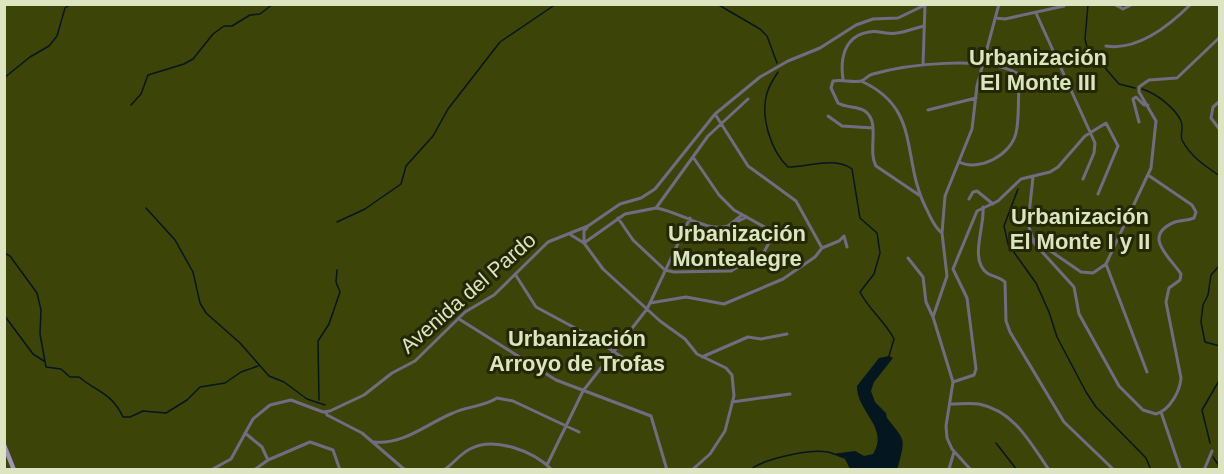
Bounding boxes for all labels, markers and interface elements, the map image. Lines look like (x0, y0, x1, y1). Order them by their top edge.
district label: Urbanización El Monte III (969, 45, 1107, 95)
district label: Urbanización El Monte I y II (1010, 204, 1150, 254)
district label: Urbanización Montealegre (668, 221, 806, 271)
street label: Avenida del Pardo (396, 228, 540, 357)
district label: Urbanización Arroyo de Trofas (489, 326, 665, 376)

